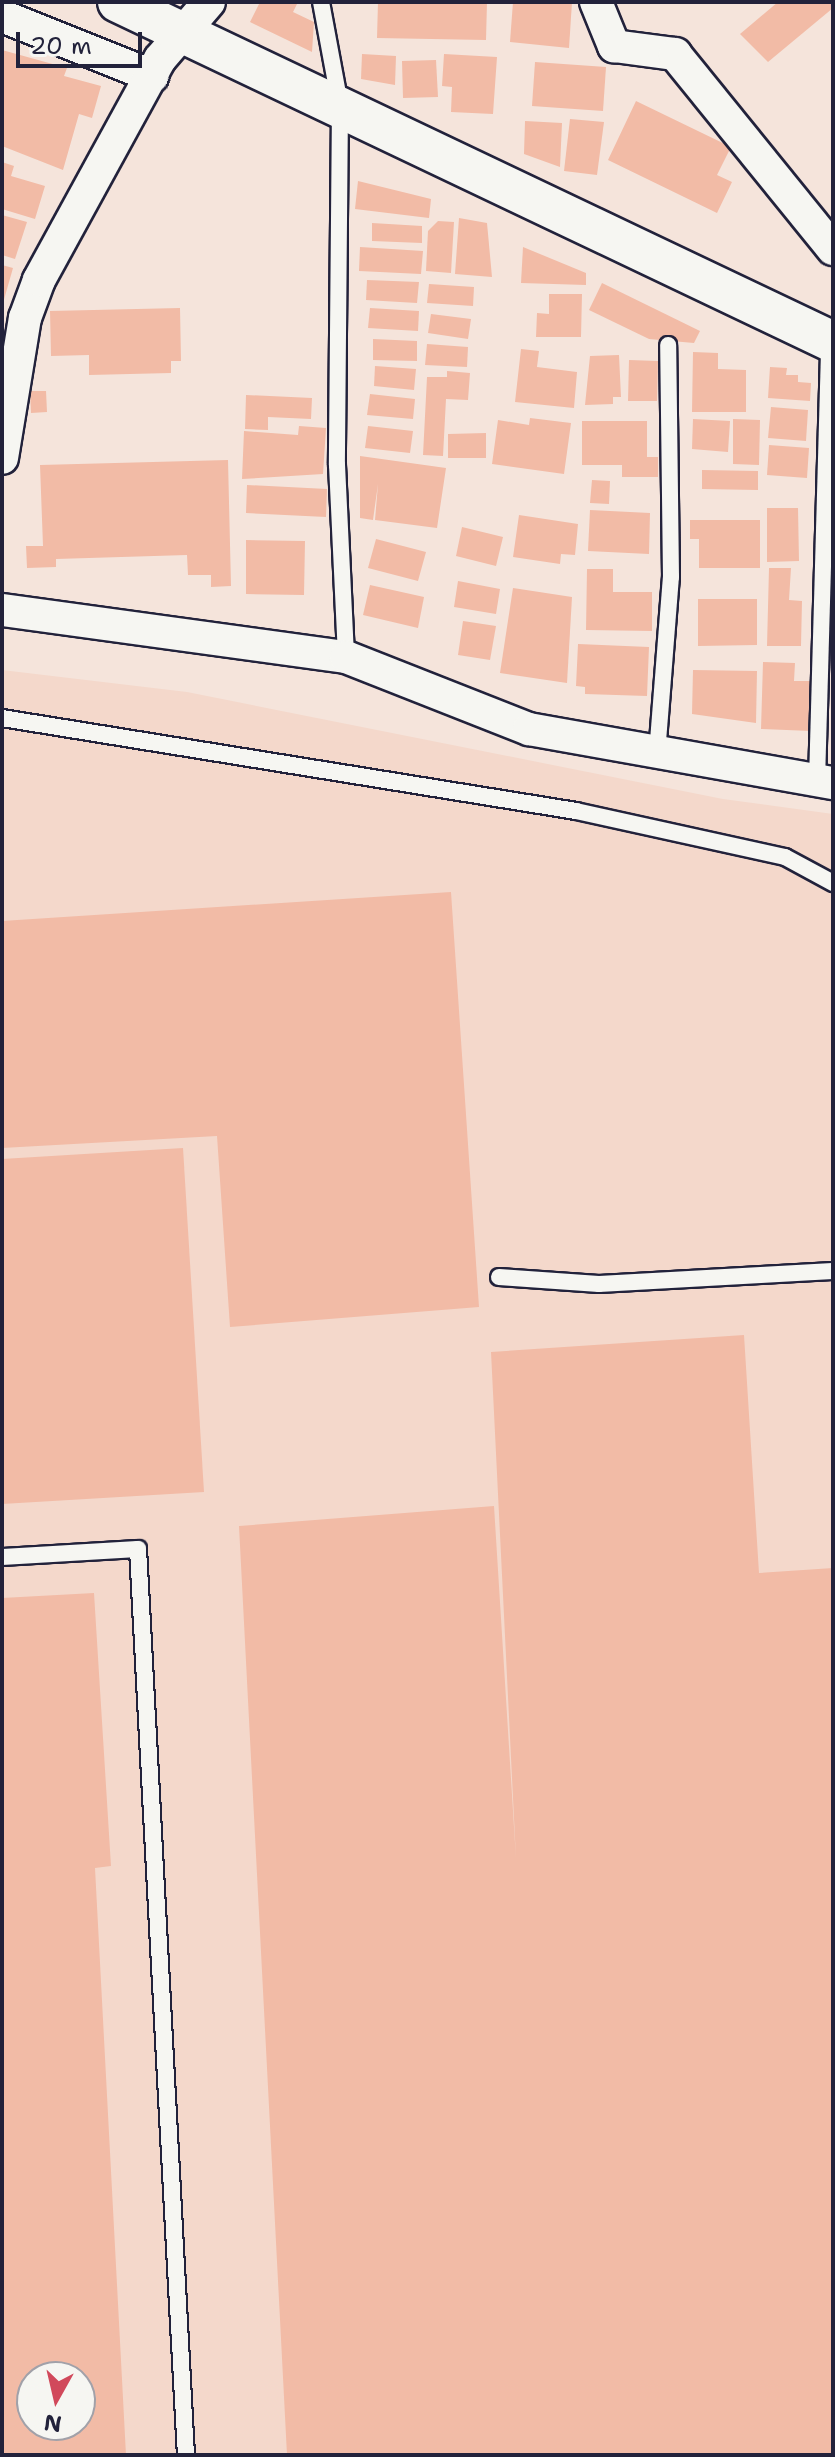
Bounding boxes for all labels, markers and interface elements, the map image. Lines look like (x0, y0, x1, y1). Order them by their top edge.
scale bar (20, 16, 146, 66)
text: 20 m (30, 30, 92, 62)
north arrow (16, 2361, 96, 2441)
text: N (42, 2408, 64, 2439)

